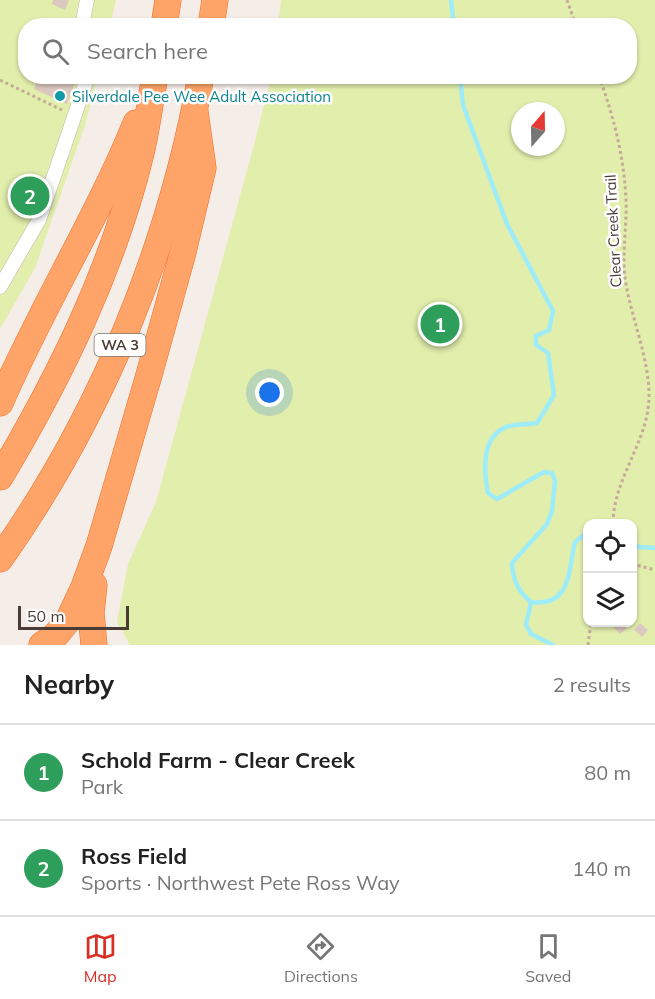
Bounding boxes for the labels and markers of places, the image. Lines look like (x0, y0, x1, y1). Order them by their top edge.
place label: Silverdale Pee Wee Adult Association (72, 87, 331, 106)
marker: Silverdale Pee Wee Adult Association (53, 89, 67, 103)
pin: 2 (10, 174, 50, 218)
pin: 1 (420, 302, 460, 346)

